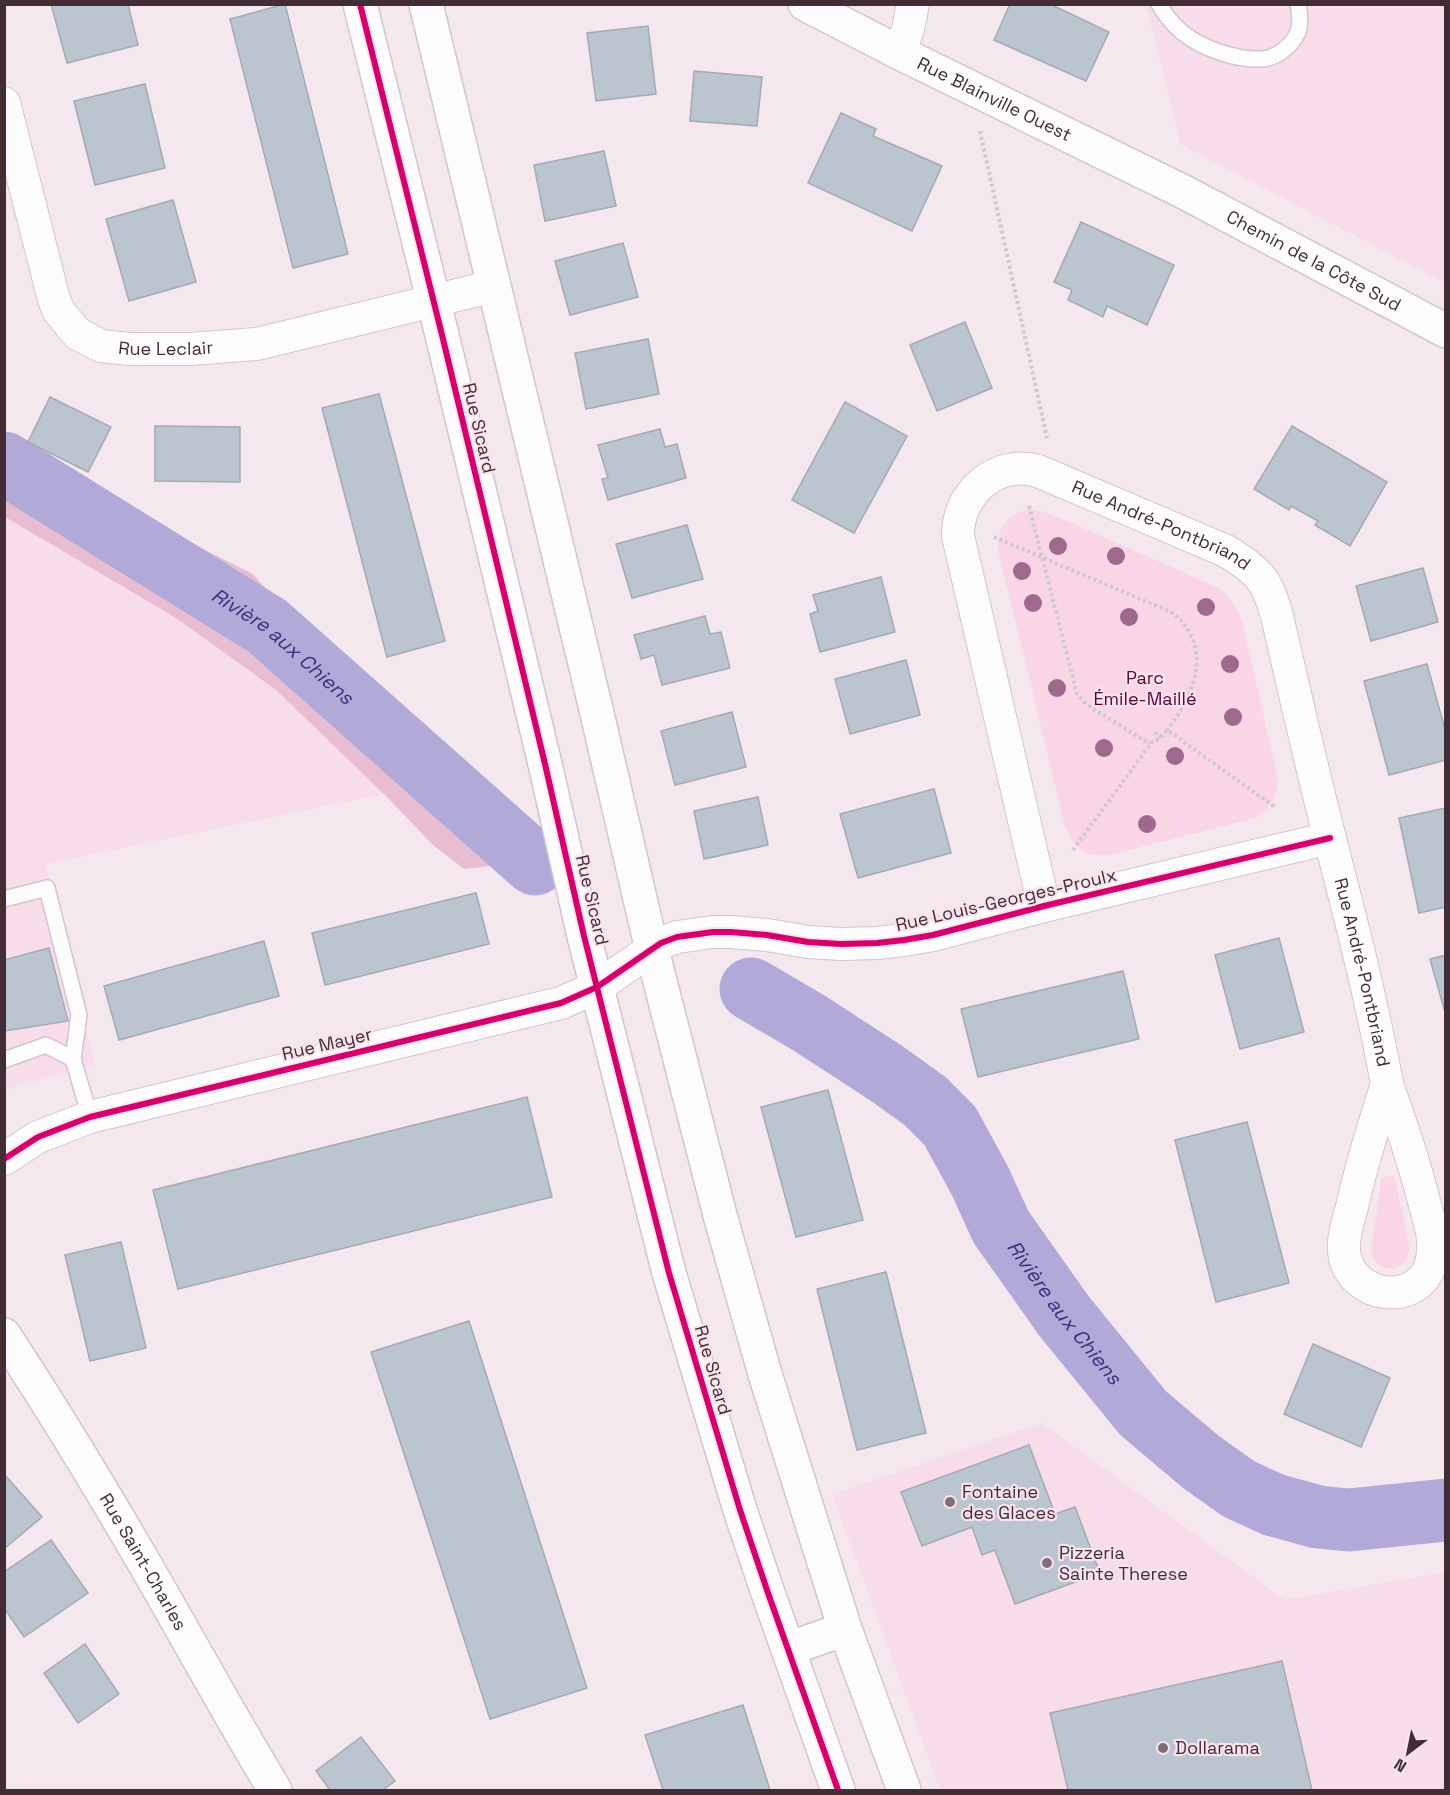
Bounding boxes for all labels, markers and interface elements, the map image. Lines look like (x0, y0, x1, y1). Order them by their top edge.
street label: Rue Blainville Ouest (914, 51, 1076, 146)
street label: Chemin de la Côte Sud (1223, 205, 1405, 316)
street label: Rue Leclair (117, 335, 214, 360)
street label: Rue Sicard (458, 380, 501, 475)
street label: Rue André-Pontbriand (1069, 475, 1255, 575)
water label: Rivière aux Chiens (207, 582, 360, 711)
park label: Parc Émile-Maillé (1093, 666, 1197, 710)
street label: Rue Sicard (571, 852, 614, 947)
street label: Rue Louis-Georges-Proulx (893, 863, 1119, 936)
street label: Rue André-Pontbriand (1329, 875, 1396, 1069)
street label: Rue Mayer (280, 1022, 374, 1065)
water label: Rivière aux Chiens (1001, 1235, 1128, 1391)
street label: Rue Sicard (690, 1322, 737, 1417)
place label: Fontaine des Glaces (962, 1480, 1056, 1524)
street label: Rue Saint-Charles (95, 1489, 192, 1634)
marker: Fontaine des Glaces (943, 1495, 957, 1509)
place label: Pizzeria Sainte Therese (1059, 1541, 1188, 1585)
marker: Pizzeria Sainte Therese (1040, 1556, 1054, 1570)
north arrow (1378, 1723, 1438, 1783)
place label: Dollarama (1175, 1736, 1260, 1759)
marker: Dollarama (1156, 1741, 1170, 1755)
text: N (1390, 1754, 1410, 1777)

